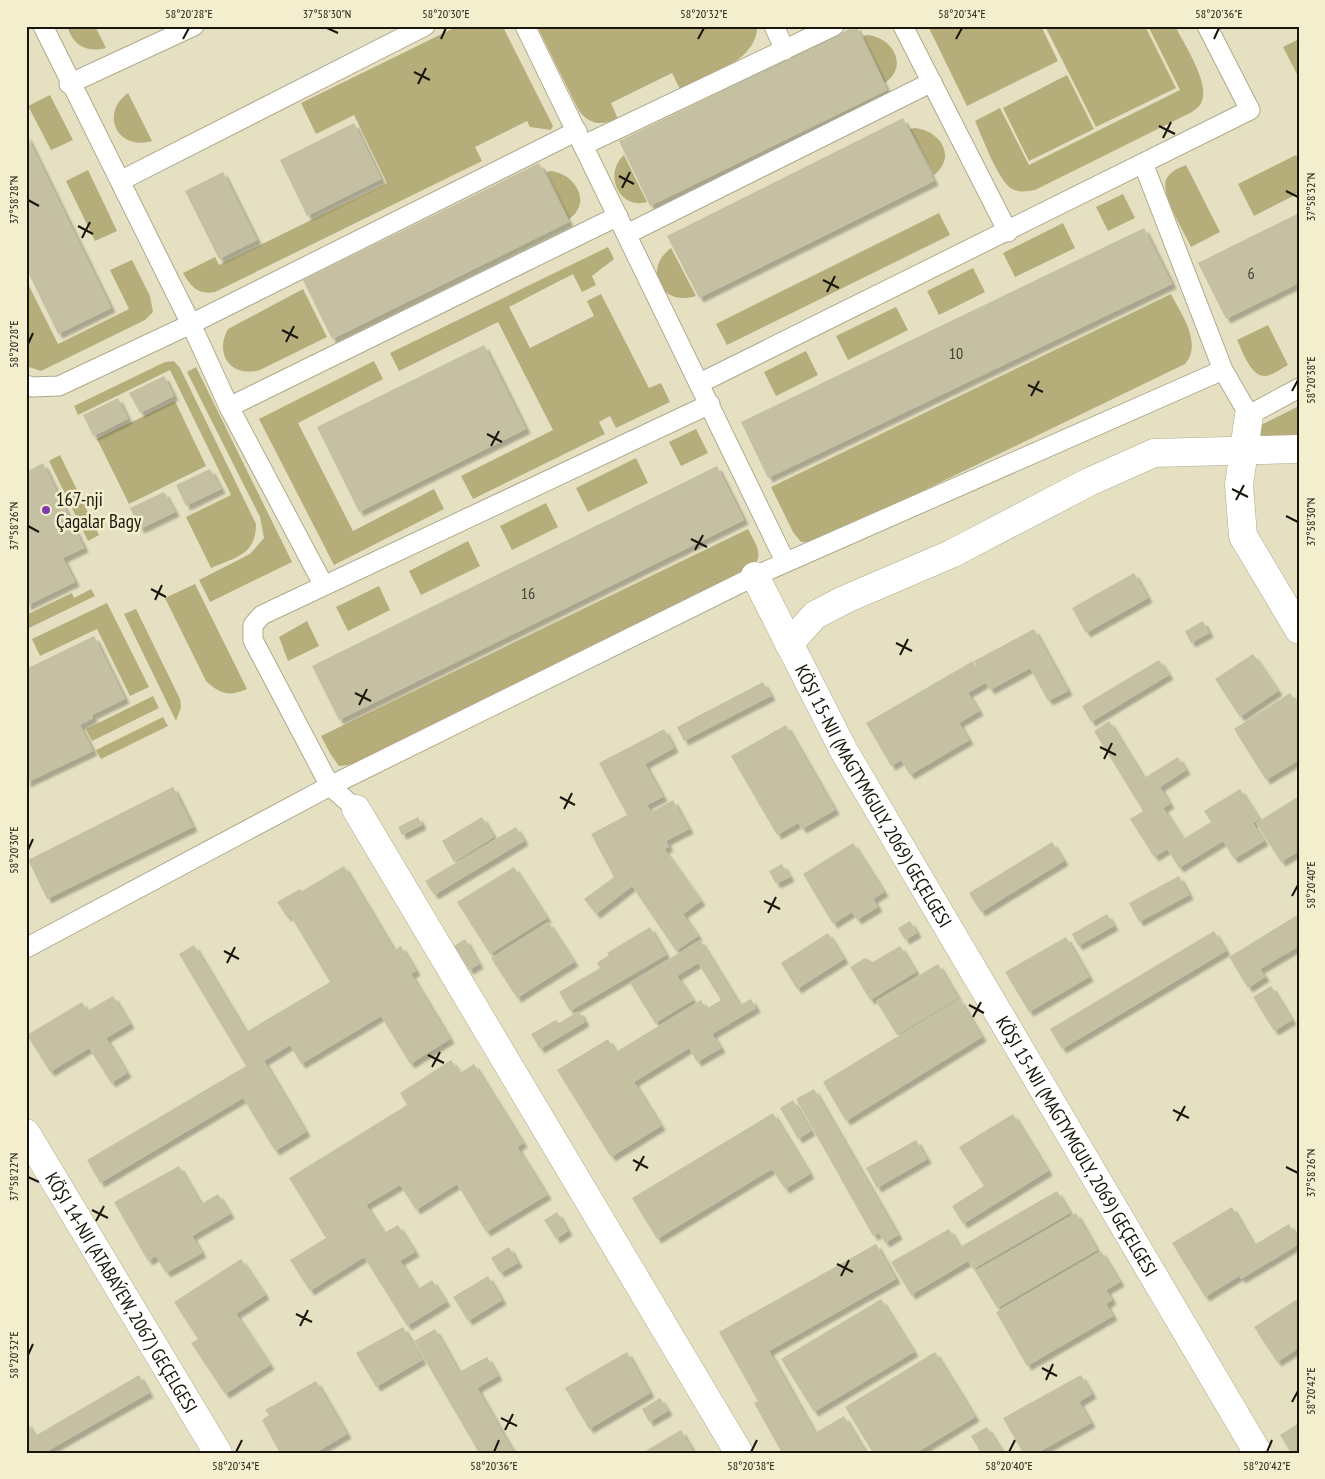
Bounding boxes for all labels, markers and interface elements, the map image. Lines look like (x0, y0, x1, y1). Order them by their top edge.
text: 58°20'28"E (165, 6, 213, 21)
text: 37°58'30"N (303, 6, 351, 21)
text: 58°20'30"E (422, 6, 470, 21)
text: 58°20'32"E (680, 6, 728, 21)
text: 58°20'34"E (938, 6, 986, 21)
text: 58°20'36"E (1195, 6, 1243, 21)
text: 37°58'32"N (1303, 173, 1318, 221)
text: 37°58'28"N (6, 176, 21, 224)
house number: 6 (1247, 263, 1255, 283)
text: 58°20'28"E (6, 320, 21, 368)
house number: 10 (949, 343, 963, 363)
text: 58°20'38"E (1303, 356, 1318, 404)
place label: 167-nji Çagalar Bagy (56, 487, 142, 533)
text: 37°58'30"N (1303, 498, 1318, 546)
text: 37°58'26"N (6, 502, 21, 550)
marker: 167-nji Çagalar Bagy (40, 504, 52, 516)
house number: 16 (521, 583, 535, 603)
street label: KÖŞI 15-NJI (MAGTYMGULY, 2069) GEÇELGESI (790, 661, 957, 932)
text: 58°20'30"E (6, 826, 21, 874)
text: 58°20'40"E (1303, 861, 1318, 909)
street label: KÖŞI 15-NJI (MAGTYMGULY, 2069) GEÇELGESI (991, 1012, 1163, 1281)
text: 37°58'26"N (1303, 1149, 1318, 1197)
text: 37°58'22"N (6, 1153, 21, 1201)
street label: KÖŞI 14-NJI (ATABAÝEW, 2067) GEÇELGESI (40, 1168, 203, 1417)
text: 58°20'32"E (6, 1331, 21, 1379)
text: 58°20'42"E (1303, 1367, 1318, 1415)
text: 58°20'34"E (212, 1458, 260, 1473)
text: 58°20'36"E (470, 1458, 518, 1473)
text: 58°20'38"E (727, 1458, 775, 1473)
text: 58°20'40"E (985, 1458, 1033, 1473)
text: 58°20'42"E (1243, 1458, 1291, 1473)

